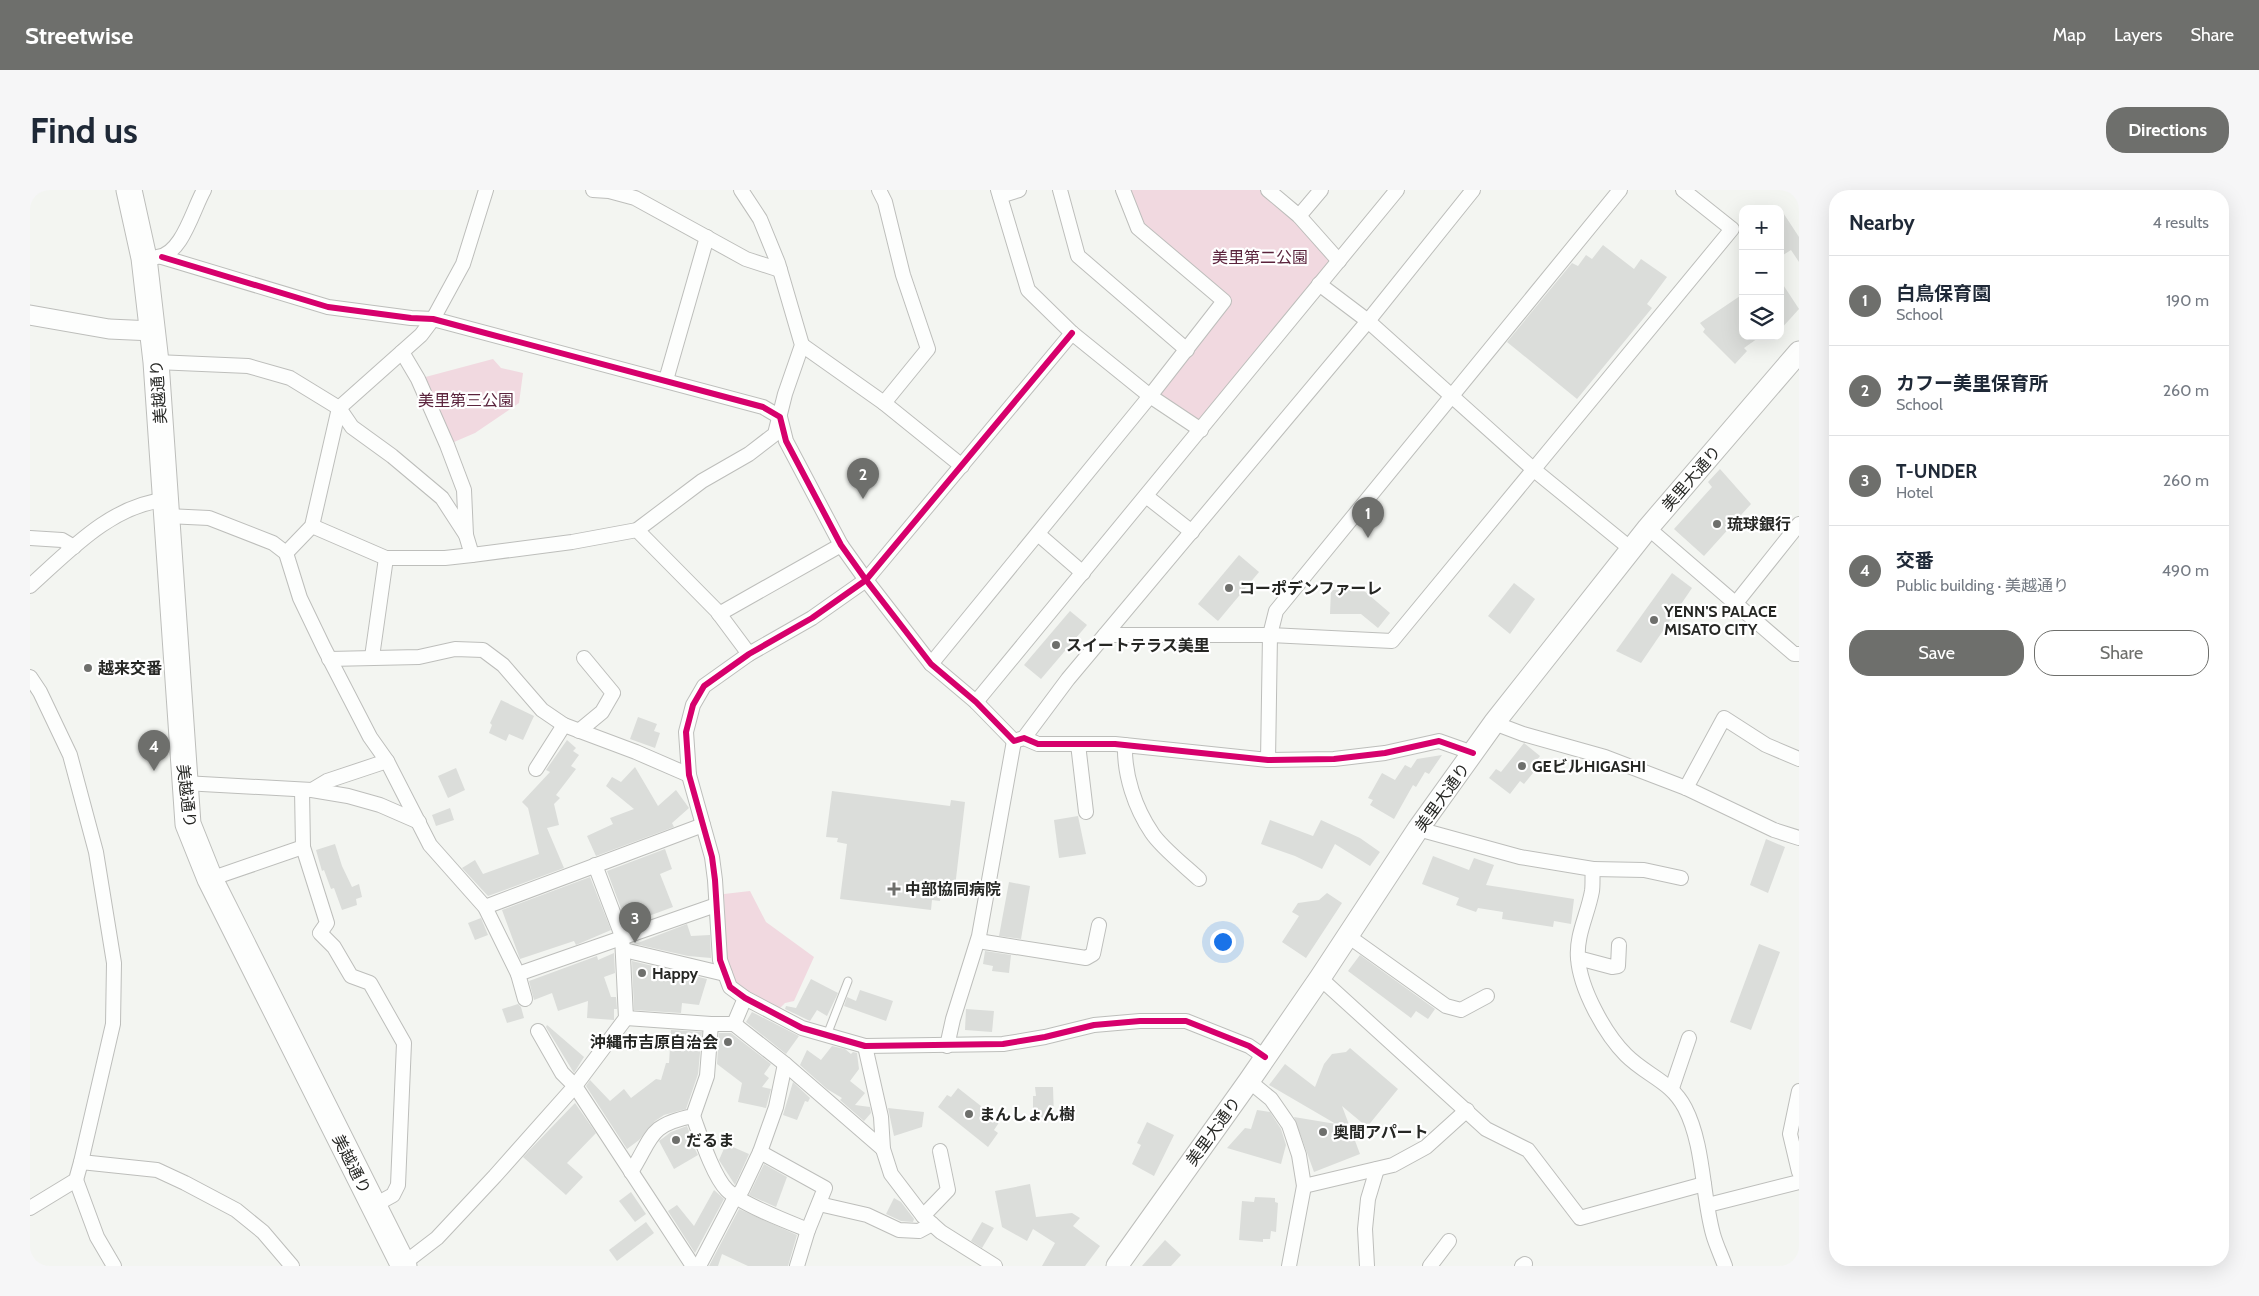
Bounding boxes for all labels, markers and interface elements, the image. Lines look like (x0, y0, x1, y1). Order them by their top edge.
text: Streetwise (25, 21, 133, 50)
text: Map (2053, 24, 2086, 46)
text: Layers (2114, 24, 2163, 46)
text: Share (2191, 24, 2234, 46)
button: Directions (2106, 107, 2229, 153)
text: Find us (30, 109, 138, 152)
map controls (1739, 205, 1784, 340)
button: + (1739, 205, 1784, 250)
text: Nearby (1849, 210, 1915, 235)
text: 4 results (2152, 213, 2209, 232)
park label: 美里第二公園 (1212, 248, 1308, 267)
button: − (1739, 250, 1784, 295)
text: 白鳥保育園 (1896, 282, 1991, 305)
text: 1 (1862, 291, 1868, 310)
text: 190 m (2166, 291, 2209, 310)
button: layers (1739, 295, 1784, 340)
text: School (1896, 305, 1943, 324)
street label: 美越通り (147, 359, 170, 425)
text: カフー美里保育所 (1896, 372, 2048, 395)
text: 2 (1861, 381, 1869, 400)
text: 260 m (2163, 381, 2209, 400)
park label: 美里第三公園 (418, 391, 514, 410)
text: School (1896, 395, 1943, 414)
street label: 美里大通り (1658, 442, 1725, 515)
pin: 2 (847, 458, 879, 499)
text: T-UNDER (1896, 460, 1977, 483)
text: 3 (1861, 471, 1869, 490)
text: 260 m (2163, 471, 2209, 490)
text: Hotel (1896, 483, 1933, 502)
pin: 1 (1352, 497, 1384, 538)
place label: 琉球銀行 (1727, 515, 1791, 534)
marker: 琉球銀行 (1711, 518, 1723, 530)
text: 交番 (1896, 549, 1934, 572)
text: 4 (1860, 561, 1870, 580)
text: 490 m (2162, 561, 2209, 580)
text: Public building · 美越通り (1896, 576, 2069, 595)
place label: コーポデンファーレ (1239, 579, 1383, 598)
marker: コーポデンファーレ (1223, 582, 1235, 594)
place label: YENN'S PALACE MISATO CITY (1663, 602, 1777, 639)
marker: YENN'S PALACE MISATO CITY (1648, 614, 1660, 626)
button: Save (1849, 630, 2024, 676)
button: Share (2034, 630, 2209, 676)
place label: スイートテラス美里 (1066, 636, 1210, 655)
marker: スイートテラス美里 (1050, 639, 1062, 651)
place label: 越来交番 (98, 659, 162, 678)
marker: 越来交番 (82, 662, 94, 674)
pin: 4 (138, 730, 170, 771)
place label: GEビルHIGASHI (1532, 757, 1646, 776)
street label: 美里大通り (1411, 759, 1474, 835)
marker: GEビルHIGASHI (1516, 760, 1528, 772)
street label: 美越通り (173, 763, 200, 829)
place label: 中部協同病院 (905, 880, 1001, 899)
marker: 中部協同病院 (887, 882, 901, 896)
pin: 3 (619, 902, 651, 943)
your location (1210, 929, 1236, 955)
place label: Happy (652, 964, 699, 983)
marker: Happy (636, 967, 648, 979)
place label: 沖縄市吉原自治会 (590, 1033, 718, 1052)
marker: 沖縄市吉原自治会 (722, 1036, 734, 1048)
street label: 美里大通り (1182, 1093, 1245, 1169)
place label: まんしょん樹 (979, 1105, 1075, 1124)
marker: まんしょん樹 (963, 1108, 975, 1120)
place label: 奥間アパート (1333, 1123, 1429, 1142)
marker: 奥間アパート (1317, 1126, 1329, 1138)
street label: 美越通り (329, 1131, 375, 1197)
place label: だるま (686, 1131, 734, 1150)
marker: だるま (670, 1134, 682, 1146)

